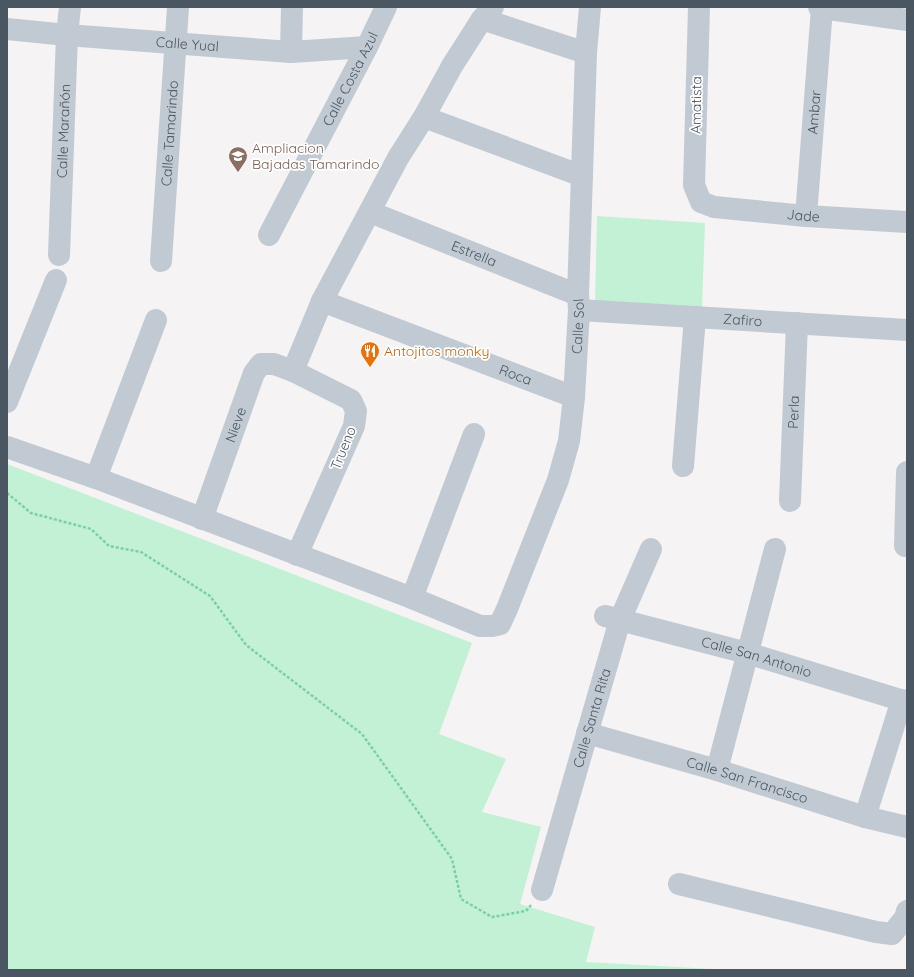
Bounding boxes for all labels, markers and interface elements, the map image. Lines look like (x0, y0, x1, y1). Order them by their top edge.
street label: Calle Costa Azul (318, 29, 382, 129)
street label: Calle Yual (155, 33, 219, 55)
street label: Amatista (686, 76, 706, 134)
street label: Calle Tamarindo (157, 80, 182, 187)
street label: Calle Marañón (53, 84, 74, 178)
street label: Ambar (803, 89, 825, 135)
place label: Ampliacion Bajadas Tamarindo (252, 139, 379, 173)
school or university icon: Ampliacion Bajadas Tamarindo (227, 145, 249, 173)
street label: Jade (786, 205, 820, 226)
street label: Estrella (449, 236, 499, 271)
street label: Calle Sol (567, 298, 588, 354)
street label: Zafiro (723, 310, 763, 330)
restaurant icon: Antojitos monky (359, 340, 381, 368)
place label: Antojitos monky (384, 342, 489, 360)
street label: Roca (497, 360, 534, 389)
street label: Perla (784, 395, 803, 429)
street label: Nieve (221, 405, 250, 445)
street label: Trueno (326, 424, 360, 472)
street label: Calle San Antonio (700, 633, 814, 681)
street label: Calle Santa Rita (569, 666, 615, 770)
street label: Calle San Francisco (684, 753, 810, 807)

